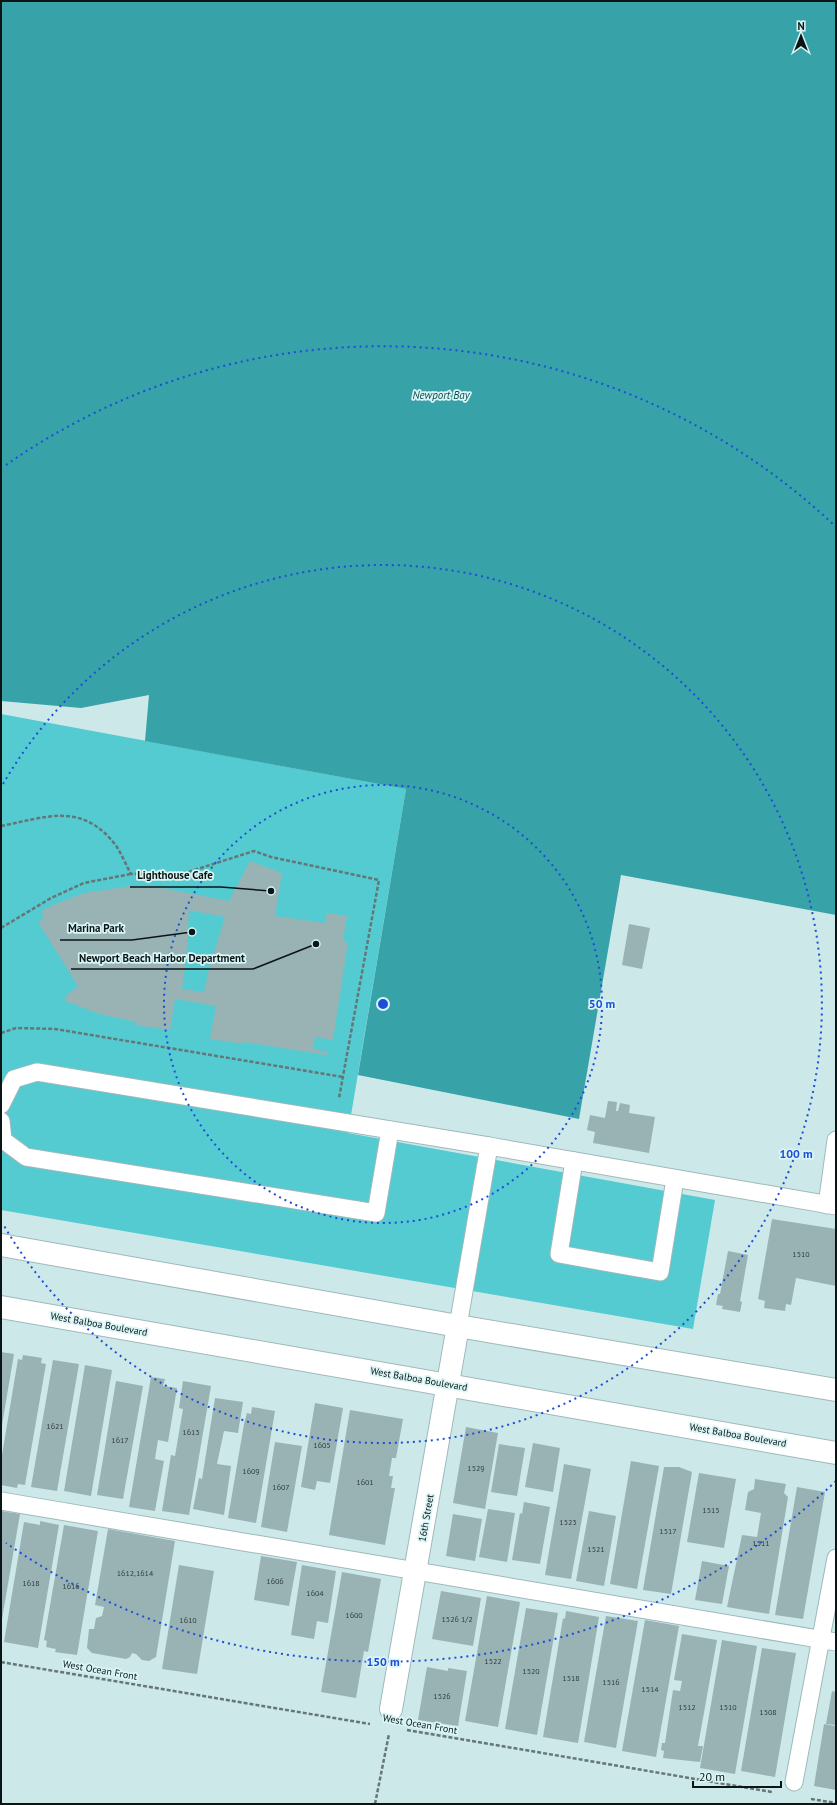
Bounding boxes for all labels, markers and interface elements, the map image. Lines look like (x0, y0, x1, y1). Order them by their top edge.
north arrow (781, 16, 821, 56)
text: N (797, 19, 805, 33)
water label: Newport Bay (412, 388, 471, 402)
callout: Lighthouse Cafe (130, 864, 221, 887)
text: Lighthouse Cafe (137, 868, 213, 882)
callout: Marina Park (60, 917, 132, 940)
text: Marina Park (68, 921, 125, 935)
callout: Newport Beach Harbor Department (71, 946, 253, 969)
text: Newport Beach Harbor Department (79, 951, 245, 965)
text: 50 m (589, 996, 615, 1011)
centre of rings (376, 997, 390, 1011)
text: 100 m (779, 1146, 813, 1161)
house number: 1510 (792, 1249, 810, 1259)
street label: West Balboa Boulevard (49, 1309, 149, 1339)
street label: West Balboa Boulevard (369, 1364, 469, 1394)
street label: West Balboa Boulevard (688, 1420, 788, 1450)
house number: 1621 (46, 1421, 64, 1431)
house number: 1613 (182, 1427, 200, 1437)
house number: 1617 (111, 1435, 129, 1445)
house number: 1605 (313, 1440, 331, 1450)
house number: 1529 (467, 1463, 485, 1473)
house number: 1609 (242, 1466, 260, 1476)
house number: 1601 (356, 1477, 374, 1487)
house number: 1607 (272, 1482, 290, 1492)
street label: 16th Street (415, 1493, 437, 1543)
house number: 1515 (702, 1505, 720, 1515)
house number: 1523 (559, 1517, 577, 1527)
house number: 1517 (659, 1526, 677, 1536)
house number: 1511 (752, 1538, 770, 1548)
house number: 1521 (587, 1544, 605, 1554)
house number: 1612,1614 (117, 1568, 154, 1578)
house number: 1606 (266, 1576, 284, 1586)
house number: 1618 (22, 1578, 40, 1588)
house number: 1616 (62, 1581, 80, 1591)
house number: 1604 (306, 1588, 324, 1598)
house number: 1600 (345, 1610, 363, 1620)
house number: 1526 1/2 (441, 1614, 473, 1624)
house number: 1610 (179, 1615, 197, 1625)
text: 150 m (366, 1654, 400, 1669)
house number: 1522 (484, 1656, 502, 1666)
street label: West Ocean Front (62, 1657, 139, 1683)
house number: 1520 (522, 1666, 540, 1676)
house number: 1518 (562, 1673, 580, 1683)
house number: 1516 (602, 1677, 620, 1687)
house number: 1514 (641, 1684, 659, 1694)
house number: 1526 (433, 1691, 451, 1701)
house number: 1512 (678, 1702, 696, 1712)
house number: 1510 (719, 1702, 737, 1712)
house number: 1508 (759, 1707, 777, 1717)
street label: West Ocean Front (382, 1711, 459, 1737)
scale bar (693, 1763, 781, 1789)
text: 20 m (699, 1769, 725, 1784)

